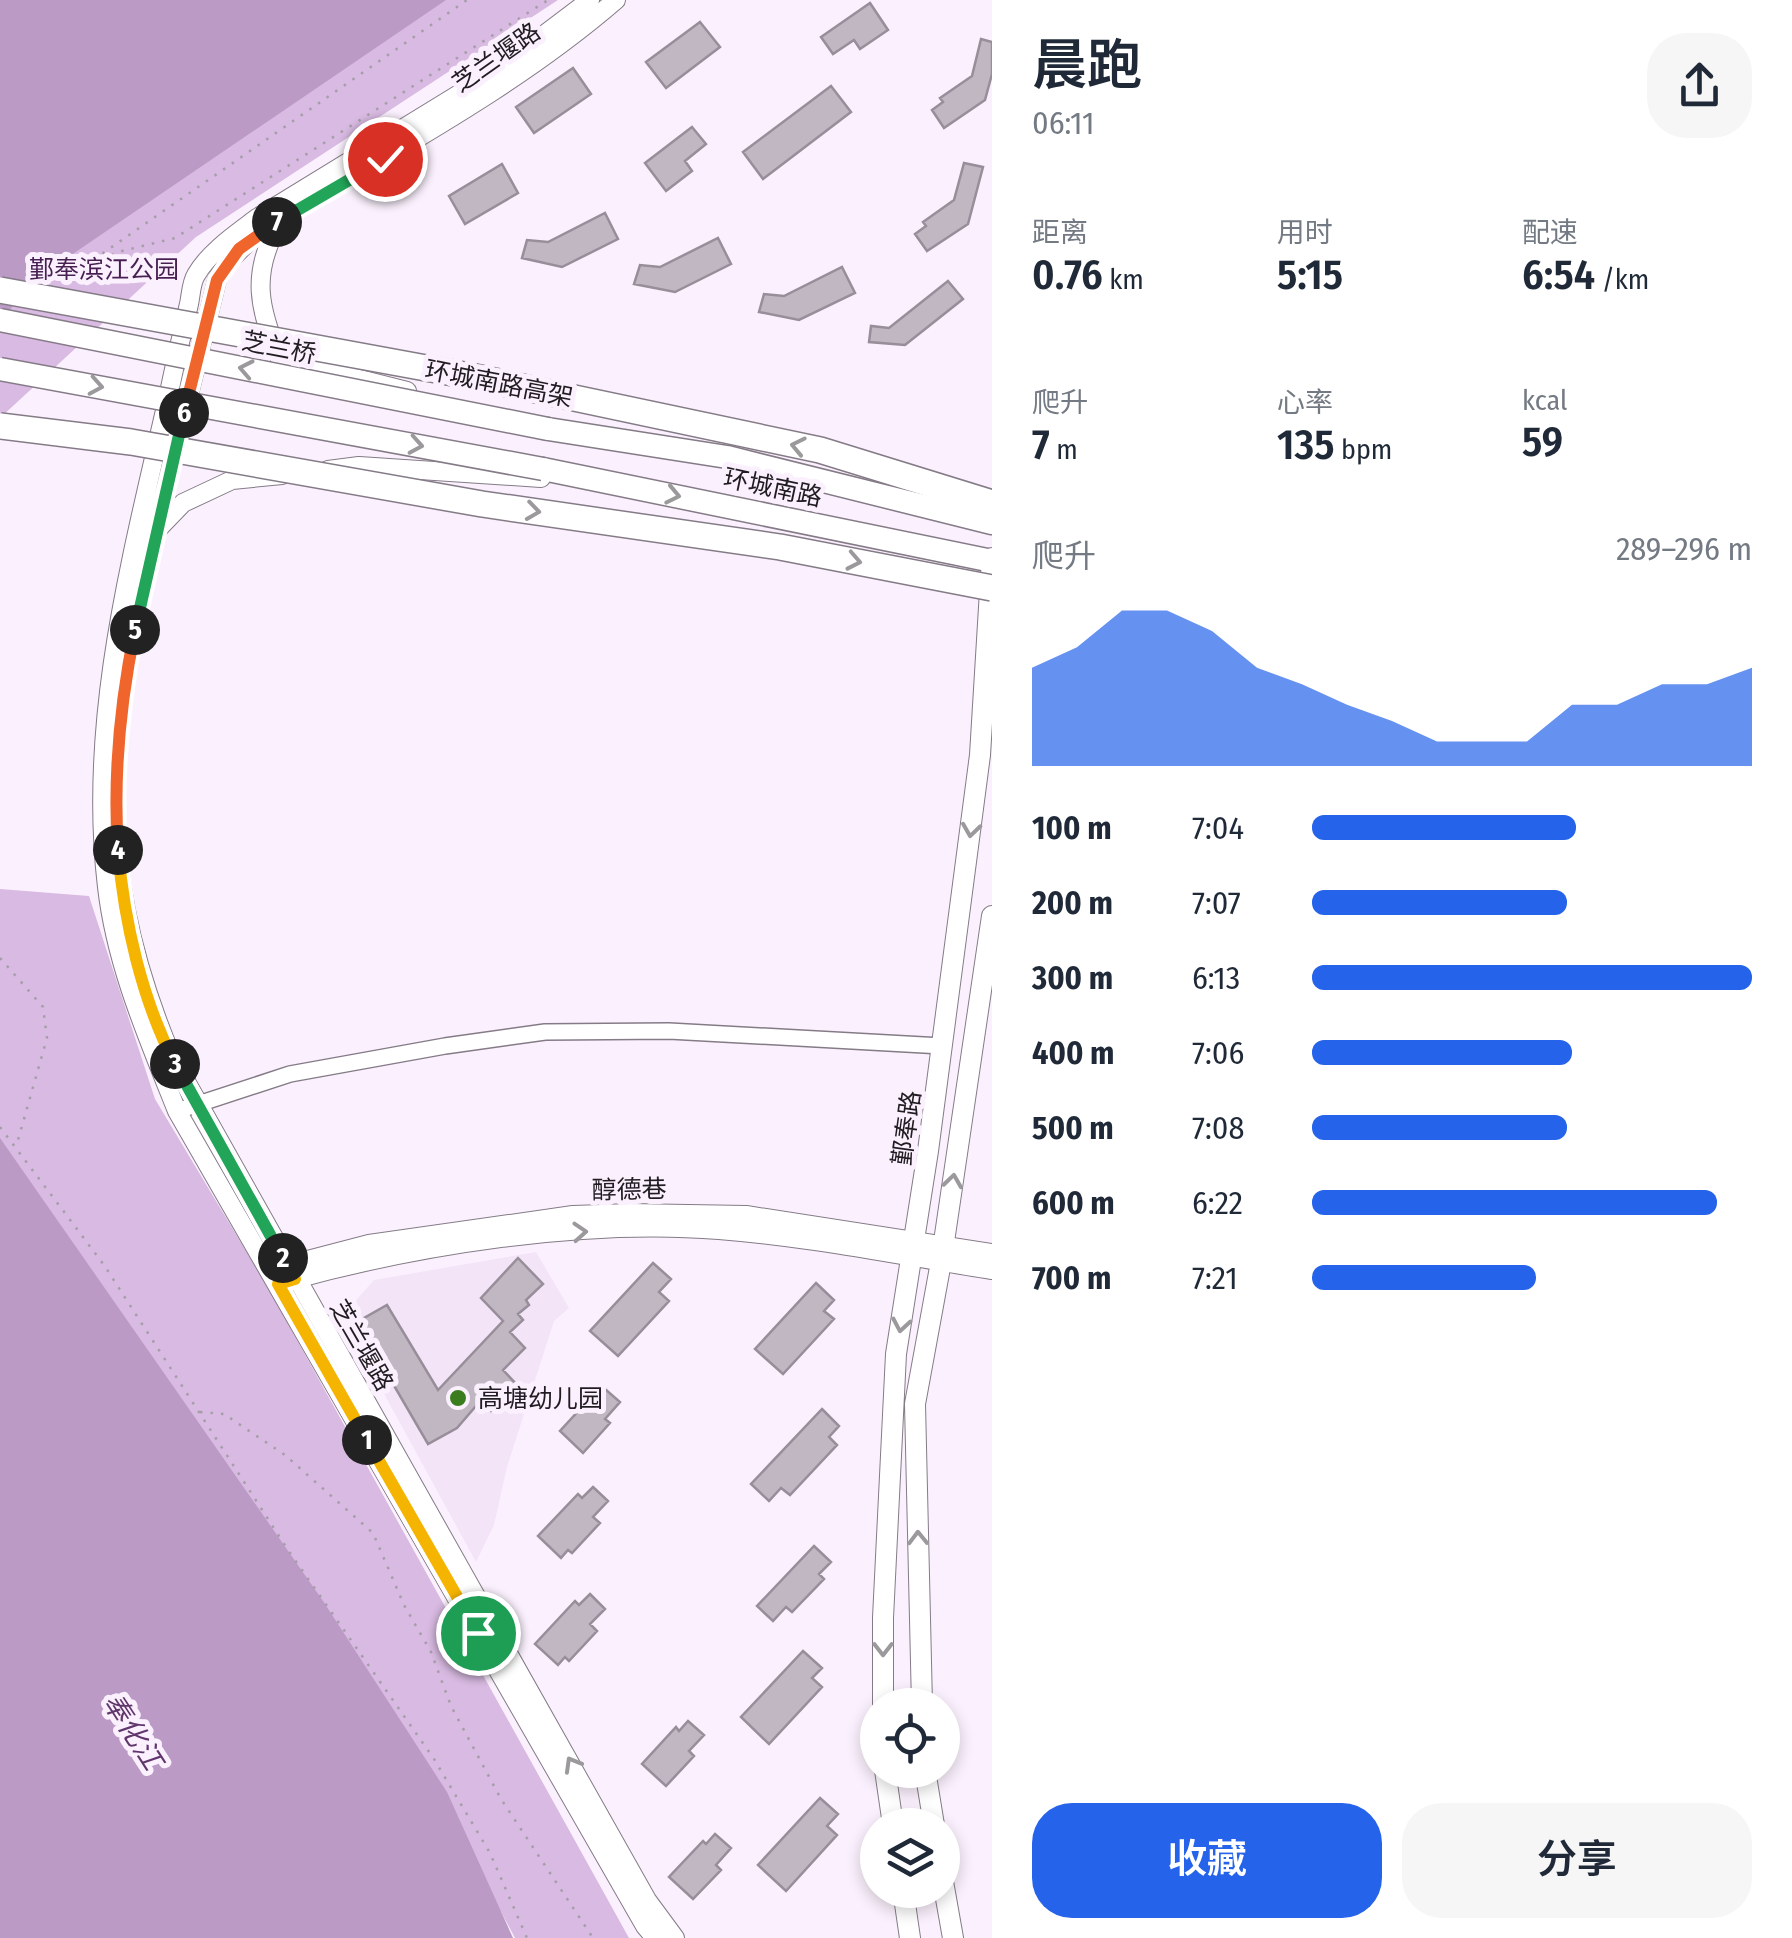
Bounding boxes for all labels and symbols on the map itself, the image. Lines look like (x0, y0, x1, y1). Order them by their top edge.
street label: 芝兰堰路 (447, 17, 546, 99)
pin (343, 117, 428, 202)
pin: 7 (252, 197, 302, 247)
park label: 鄞奉滨江公园 (29, 255, 179, 285)
street label: 芝兰桥 (239, 326, 318, 370)
street label: 环城南路高架 (422, 355, 575, 413)
one-way arrow (238, 359, 255, 380)
one-way arrow (87, 375, 104, 396)
pin: 6 (159, 388, 209, 438)
one-way arrow (407, 434, 424, 455)
one-way arrow (790, 436, 807, 457)
street label: 环城南路 (721, 463, 825, 513)
one-way arrow (664, 483, 681, 504)
one-way arrow (524, 500, 541, 521)
one-way arrow (845, 550, 862, 571)
pin: 5 (110, 605, 160, 655)
one-way arrow (961, 821, 982, 838)
pin: 4 (93, 825, 143, 875)
pin: 3 (150, 1039, 200, 1089)
street label: 鄞奉路 (887, 1089, 927, 1167)
one-way arrow (942, 1172, 963, 1189)
street label: 醇德巷 (591, 1174, 667, 1206)
one-way arrow (572, 1222, 588, 1243)
pin: 2 (258, 1233, 308, 1283)
street label: 芝兰堰路 (323, 1295, 399, 1396)
one-way arrow (891, 1317, 912, 1333)
place label: 高塘幼儿园 (478, 1384, 603, 1414)
marker: 高塘幼儿园 (447, 1387, 469, 1409)
pin: 1 (342, 1415, 392, 1465)
one-way arrow (907, 1529, 928, 1545)
pin (436, 1591, 521, 1676)
one-way arrow (872, 1642, 894, 1658)
water label: 奉化江 (96, 1687, 171, 1778)
one-way arrow (565, 1757, 585, 1775)

